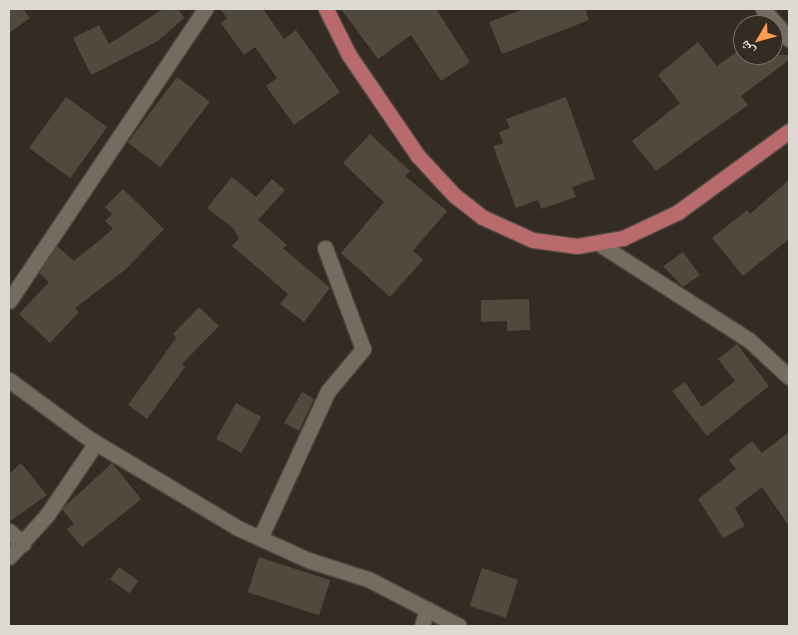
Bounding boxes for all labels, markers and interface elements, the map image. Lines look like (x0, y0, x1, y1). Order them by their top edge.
north arrow (733, 15, 783, 65)
text: ش (734, 37, 758, 60)

